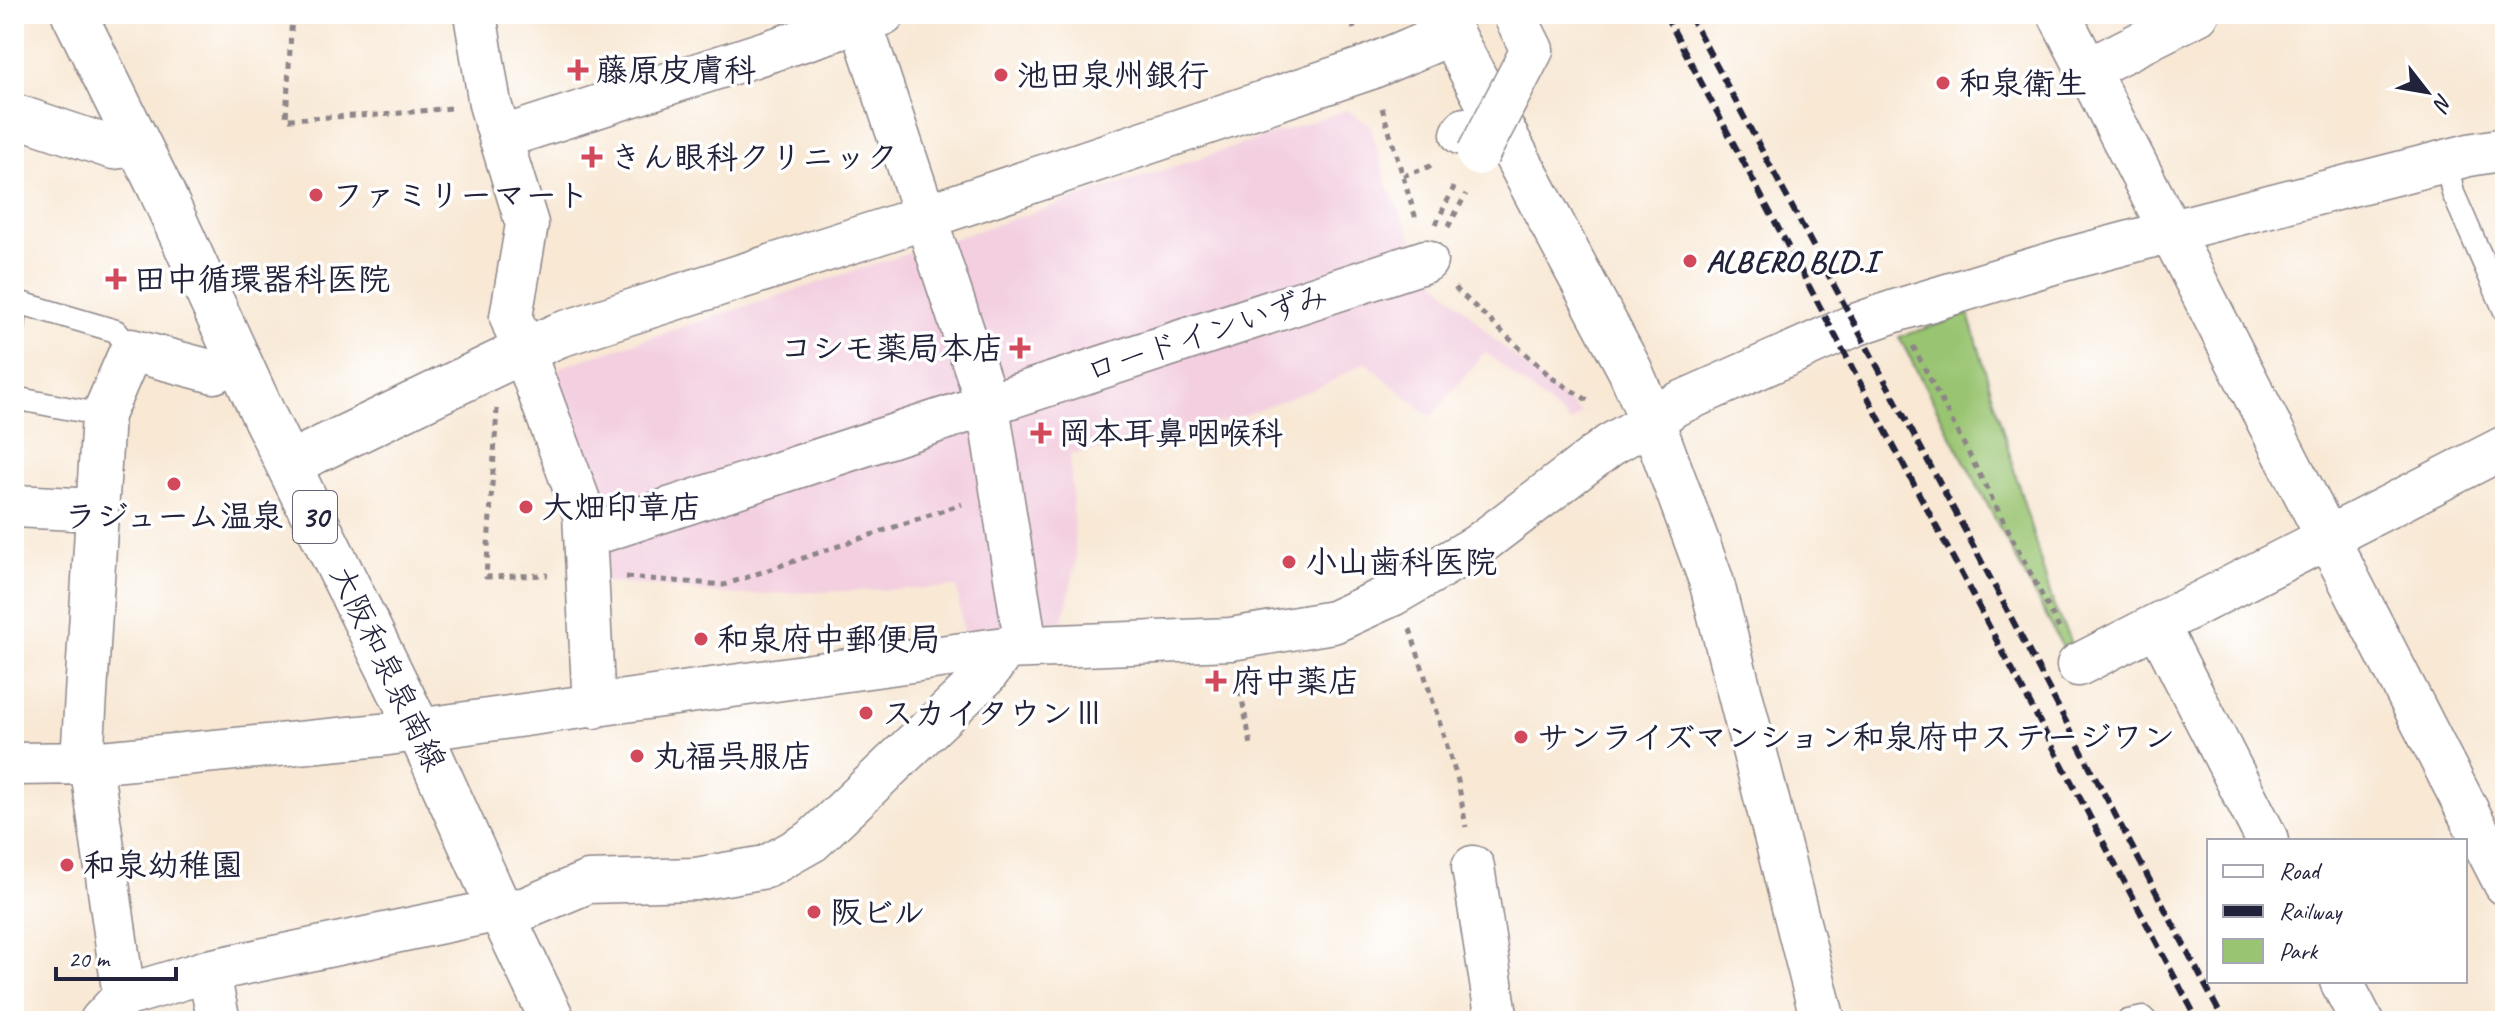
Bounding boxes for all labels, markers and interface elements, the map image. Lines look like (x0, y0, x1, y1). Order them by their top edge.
place label: 藤原皮膚科 (596, 50, 756, 91)
north arrow (2387, 52, 2467, 132)
place label: 池田泉州銀行 (1017, 55, 1209, 96)
marker: 藤原皮膚科 (567, 59, 589, 81)
place label: 和泉衛生 (1959, 63, 2087, 104)
marker: 池田泉州銀行 (992, 66, 1010, 84)
marker: 和泉衛生 (1934, 74, 1952, 92)
text: N (2426, 89, 2459, 118)
place label: きん眼科クリニック (610, 137, 898, 178)
marker: きん眼科クリニック (581, 146, 603, 168)
place label: ファミリーマート (332, 175, 589, 216)
marker: ファミリーマート (307, 186, 325, 204)
place label: ALBERO BLD.I (1706, 241, 1884, 282)
marker: ALBERO BLD.I (1681, 252, 1699, 270)
place label: 田中循環器科医院 (134, 259, 390, 300)
marker: 田中循環器科医院 (105, 268, 127, 290)
street label: ロードインいずみ (1080, 274, 1334, 392)
place label: コシモ薬局本店 (780, 328, 1004, 369)
marker: コシモ薬局本店 (1011, 339, 1029, 357)
place label: 岡本耳鼻咽喉科 (1059, 413, 1283, 454)
marker: 岡本耳鼻咽喉科 (1030, 422, 1052, 444)
marker: ラジューム温泉 (165, 475, 183, 493)
place label: 大畑印章店 (542, 487, 702, 528)
road number: 30 (293, 491, 337, 543)
place label: ラジューム温泉 (64, 496, 284, 537)
marker: 大畑印章店 (517, 498, 535, 516)
place label: 小山歯科医院 (1305, 542, 1497, 583)
marker: 小山歯科医院 (1280, 553, 1298, 571)
street label: 大阪和泉泉南線 (320, 558, 456, 778)
place label: 和泉府中郵便局 (717, 619, 941, 660)
marker: 和泉府中郵便局 (692, 630, 710, 648)
place label: 府中薬店 (1232, 661, 1360, 702)
marker: 府中薬店 (1207, 672, 1225, 690)
place label: スカイタウンⅢ (882, 693, 1105, 734)
marker: スカイタウンⅢ (857, 704, 875, 722)
place label: サンライズマンション和泉府中ステージワン (1537, 717, 2175, 758)
marker: サンライズマンション和泉府中ステージワン (1512, 728, 1530, 746)
place label: 丸福呉服店 (653, 736, 813, 777)
marker: 丸福呉服店 (628, 747, 646, 765)
legend (2207, 839, 2467, 983)
place label: 和泉幼稚園 (83, 845, 243, 886)
marker: 和泉幼稚園 (58, 856, 76, 874)
text: Road (2279, 856, 2323, 886)
place label: 阪ビル (830, 892, 925, 933)
text: Railway (2279, 896, 2343, 926)
marker: 阪ビル (805, 903, 823, 921)
scale bar (56, 931, 176, 981)
text: Park (2279, 936, 2319, 966)
text: 20 m (68, 944, 111, 974)

